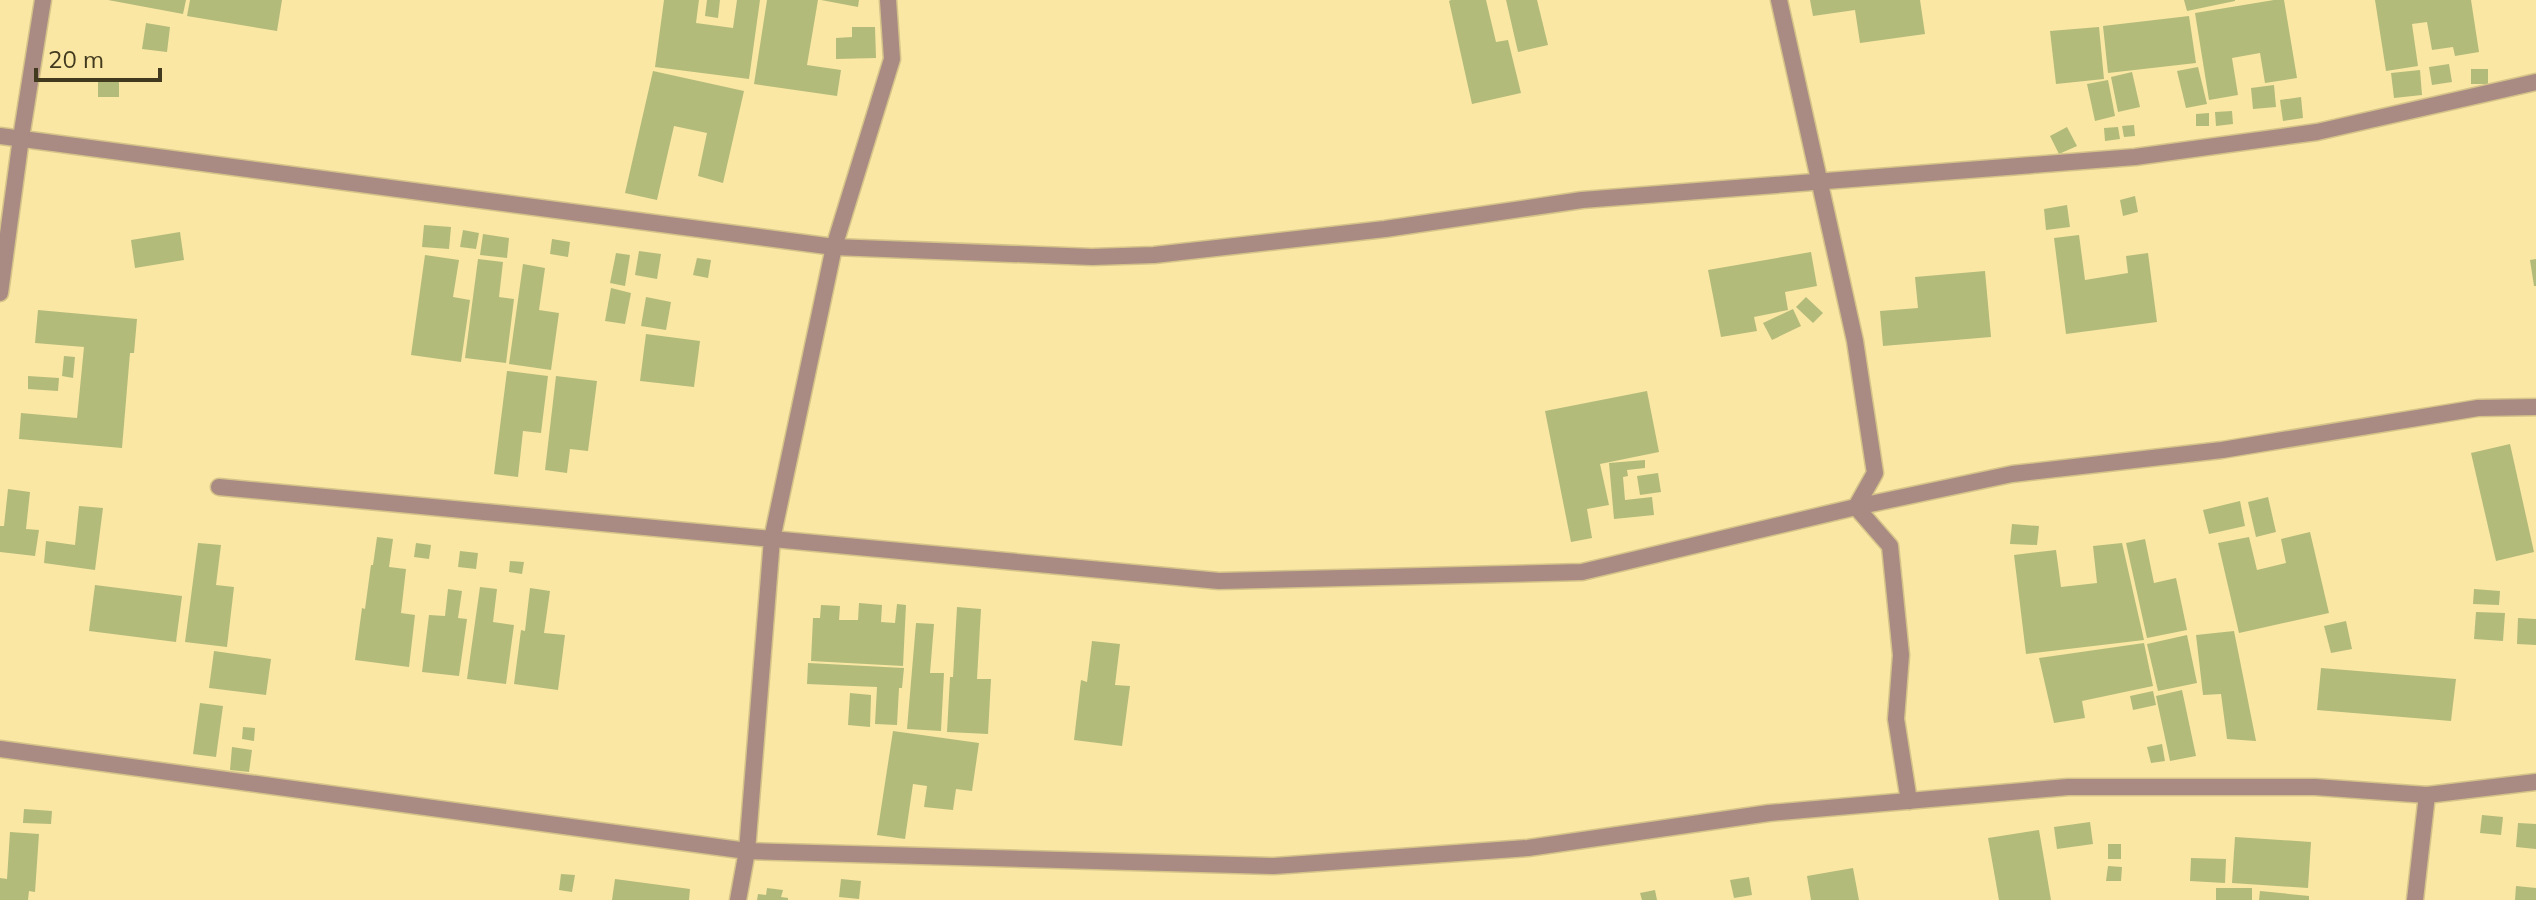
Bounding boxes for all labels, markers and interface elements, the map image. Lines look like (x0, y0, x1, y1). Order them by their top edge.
scale bar (36, 32, 160, 82)
text: 20 m (48, 44, 104, 74)

